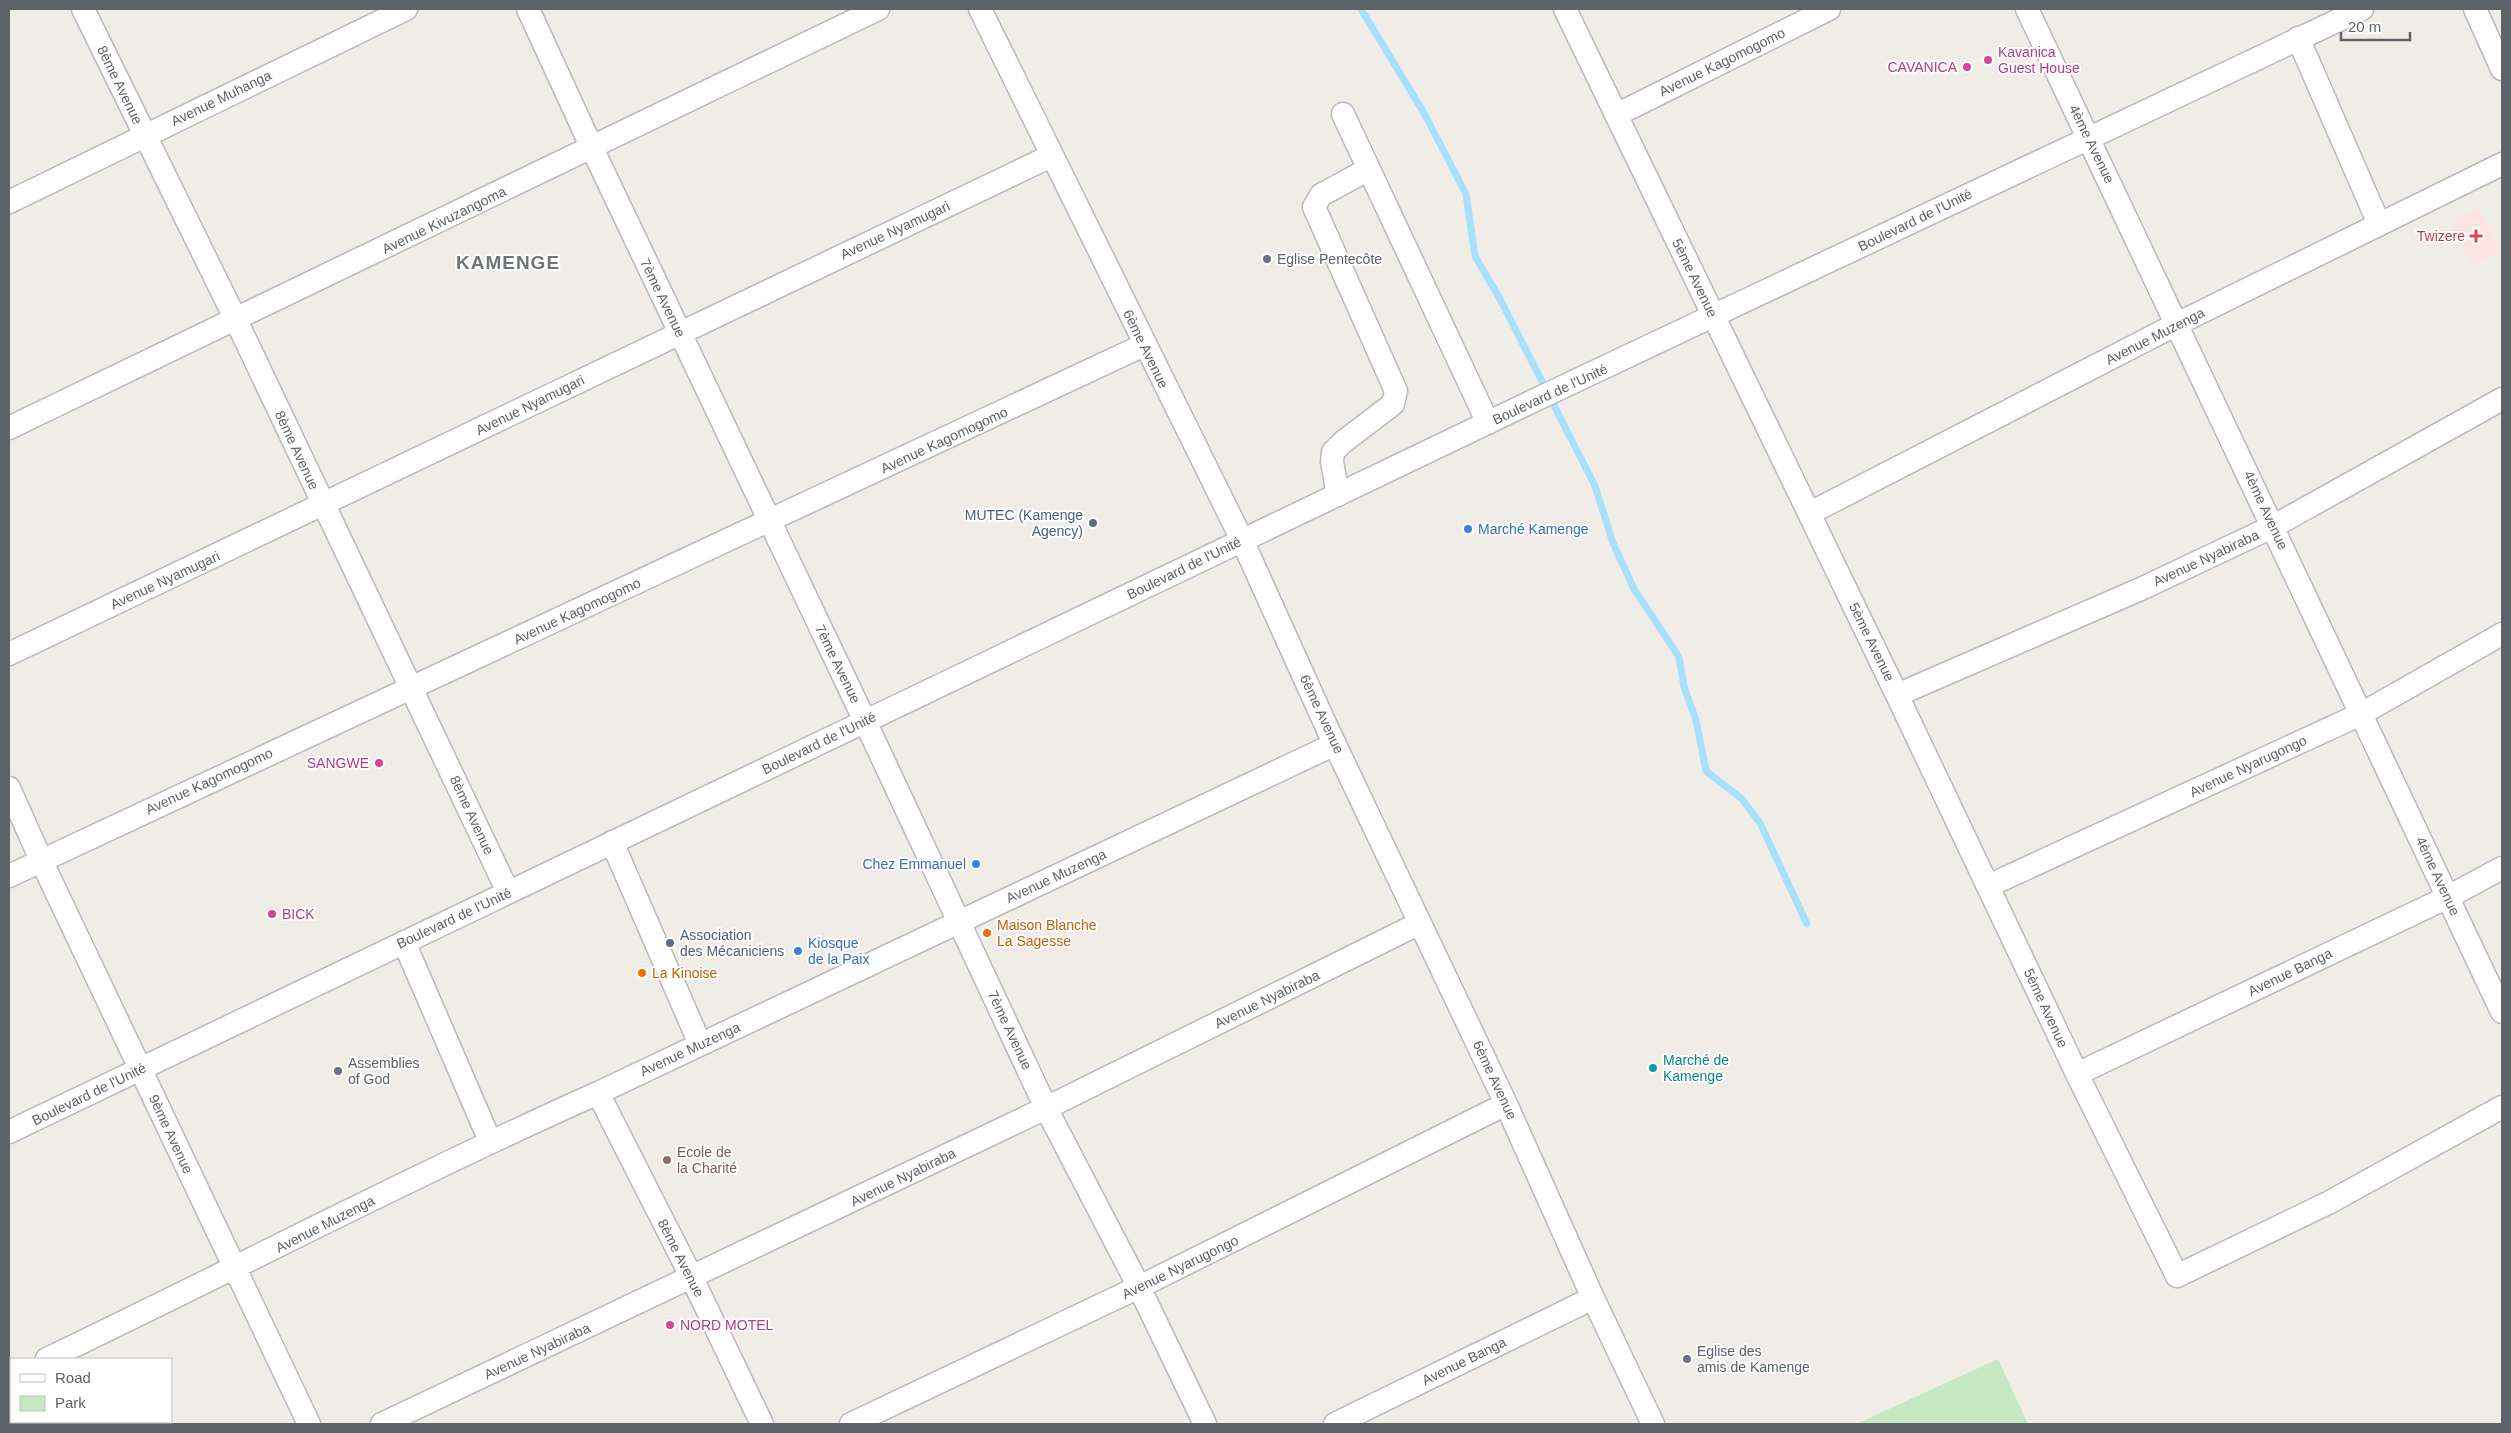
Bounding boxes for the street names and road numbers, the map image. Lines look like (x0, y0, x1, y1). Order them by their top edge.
street label: Avenue Kagomogomo (1656, 24, 1788, 100)
street label: 8ème Avenue (94, 43, 146, 127)
street label: Avenue Muhanga (168, 67, 274, 129)
street label: 4ème Avenue (2066, 102, 2118, 186)
street label: Avenue Kivuzangoma (379, 183, 509, 257)
street label: Boulevard de l'Unité (1855, 185, 1975, 255)
street label: Avenue Nyamugari (838, 198, 952, 262)
street label: 5ème Avenue (1669, 236, 1721, 320)
street label: 7ème Avenue (637, 256, 689, 340)
street label: Avenue Muzenga (2103, 304, 2207, 368)
street label: 6ème Avenue (1120, 307, 1172, 391)
street label: Boulevard de l'Unité (1490, 360, 1610, 428)
street label: Avenue Nyamugari (473, 372, 587, 438)
street label: Avenue Kagomogomo (878, 403, 1010, 476)
street label: 8ème Avenue (272, 408, 322, 492)
street label: 4ème Avenue (2241, 468, 2291, 552)
street label: Avenue Nyabiraba (2151, 526, 2262, 590)
street label: Boulevard de l'Unité (1124, 533, 1244, 603)
street label: Avenue Nyamugari (108, 548, 222, 612)
street label: Avenue Kagomogomo (511, 574, 643, 647)
street label: 5ème Avenue (1846, 600, 1898, 684)
street label: 7ème Avenue (812, 622, 864, 706)
street label: 6ème Avenue (1297, 672, 1347, 756)
street label: Boulevard de l'Unité (759, 708, 879, 778)
street label: Avenue Nyarugongo (2187, 732, 2309, 800)
street label: Avenue Kagomogomo (143, 744, 275, 817)
street label: 8ème Avenue (447, 773, 497, 857)
street label: 4ème Avenue (2413, 834, 2463, 918)
street label: Avenue Muzenga (1003, 846, 1109, 906)
street label: Boulevard de l'Unité (394, 884, 514, 952)
street label: Avenue Banga (2245, 945, 2335, 999)
street label: 5ème Avenue (2021, 966, 2071, 1050)
street label: Avenue Nyabiraba (1212, 967, 1322, 1031)
street label: 7ème Avenue (985, 988, 1035, 1072)
street label: Avenue Muzenga (637, 1019, 743, 1079)
street label: 6ème Avenue (1470, 1038, 1520, 1122)
street label: Boulevard de l'Unité (29, 1059, 149, 1129)
street label: 9ème Avenue (146, 1092, 196, 1176)
street label: Avenue Nyabiraba (848, 1145, 958, 1209)
street label: Avenue Muzenga (273, 1192, 377, 1256)
street label: 8ème Avenue (654, 1216, 708, 1300)
street label: Avenue Nyarugongo (1119, 1232, 1241, 1302)
street label: Avenue Nyabiraba (482, 1319, 593, 1383)
street label: Avenue Banga (1419, 1334, 1509, 1388)

